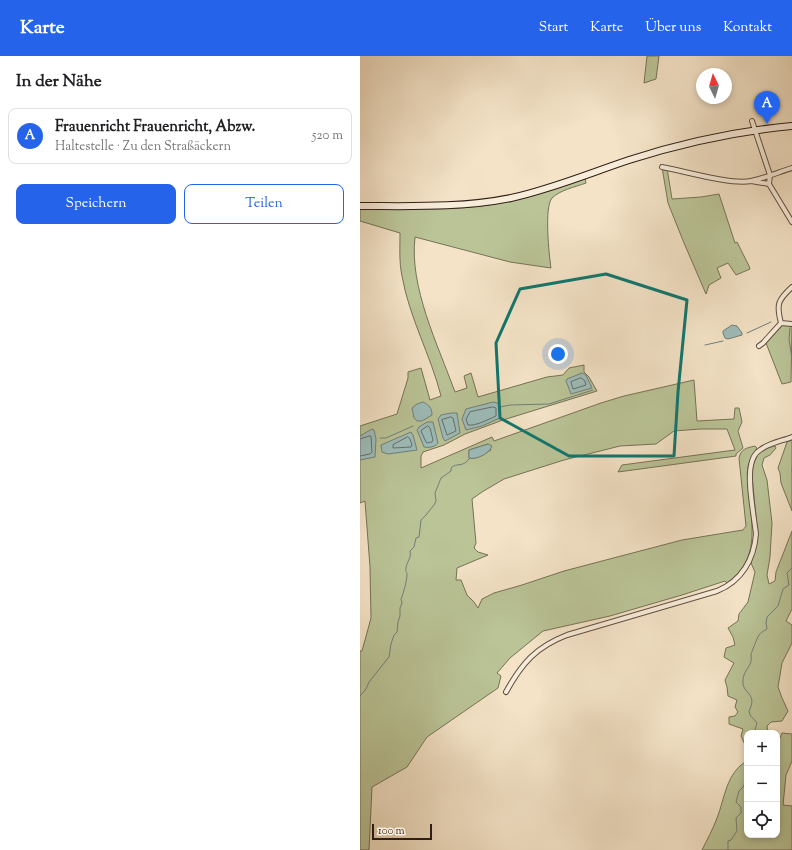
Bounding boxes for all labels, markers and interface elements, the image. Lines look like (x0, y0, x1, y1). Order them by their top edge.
text: Karte (20, 15, 65, 42)
text: Start (539, 18, 568, 38)
text: Karte (590, 18, 623, 38)
text: Über uns (645, 18, 701, 38)
text: Kontakt (723, 18, 772, 38)
north arrow (696, 68, 732, 104)
text: In der Nähe (16, 70, 102, 94)
pin: A (754, 91, 780, 124)
text: Frauenricht Frauenricht, Abzw. (55, 117, 255, 138)
text: A (25, 127, 35, 145)
text: 520 m (312, 127, 343, 145)
text: Haltestelle · Zu den Straßäckern (55, 138, 231, 156)
button: Speichern (16, 184, 176, 224)
button: Teilen (184, 184, 344, 224)
your location (548, 344, 568, 364)
map controls (744, 730, 780, 838)
button: + (744, 730, 780, 766)
button: − (744, 766, 780, 802)
button: locate (744, 802, 780, 838)
scale bar (372, 822, 432, 841)
text: 100 m (378, 823, 405, 839)

